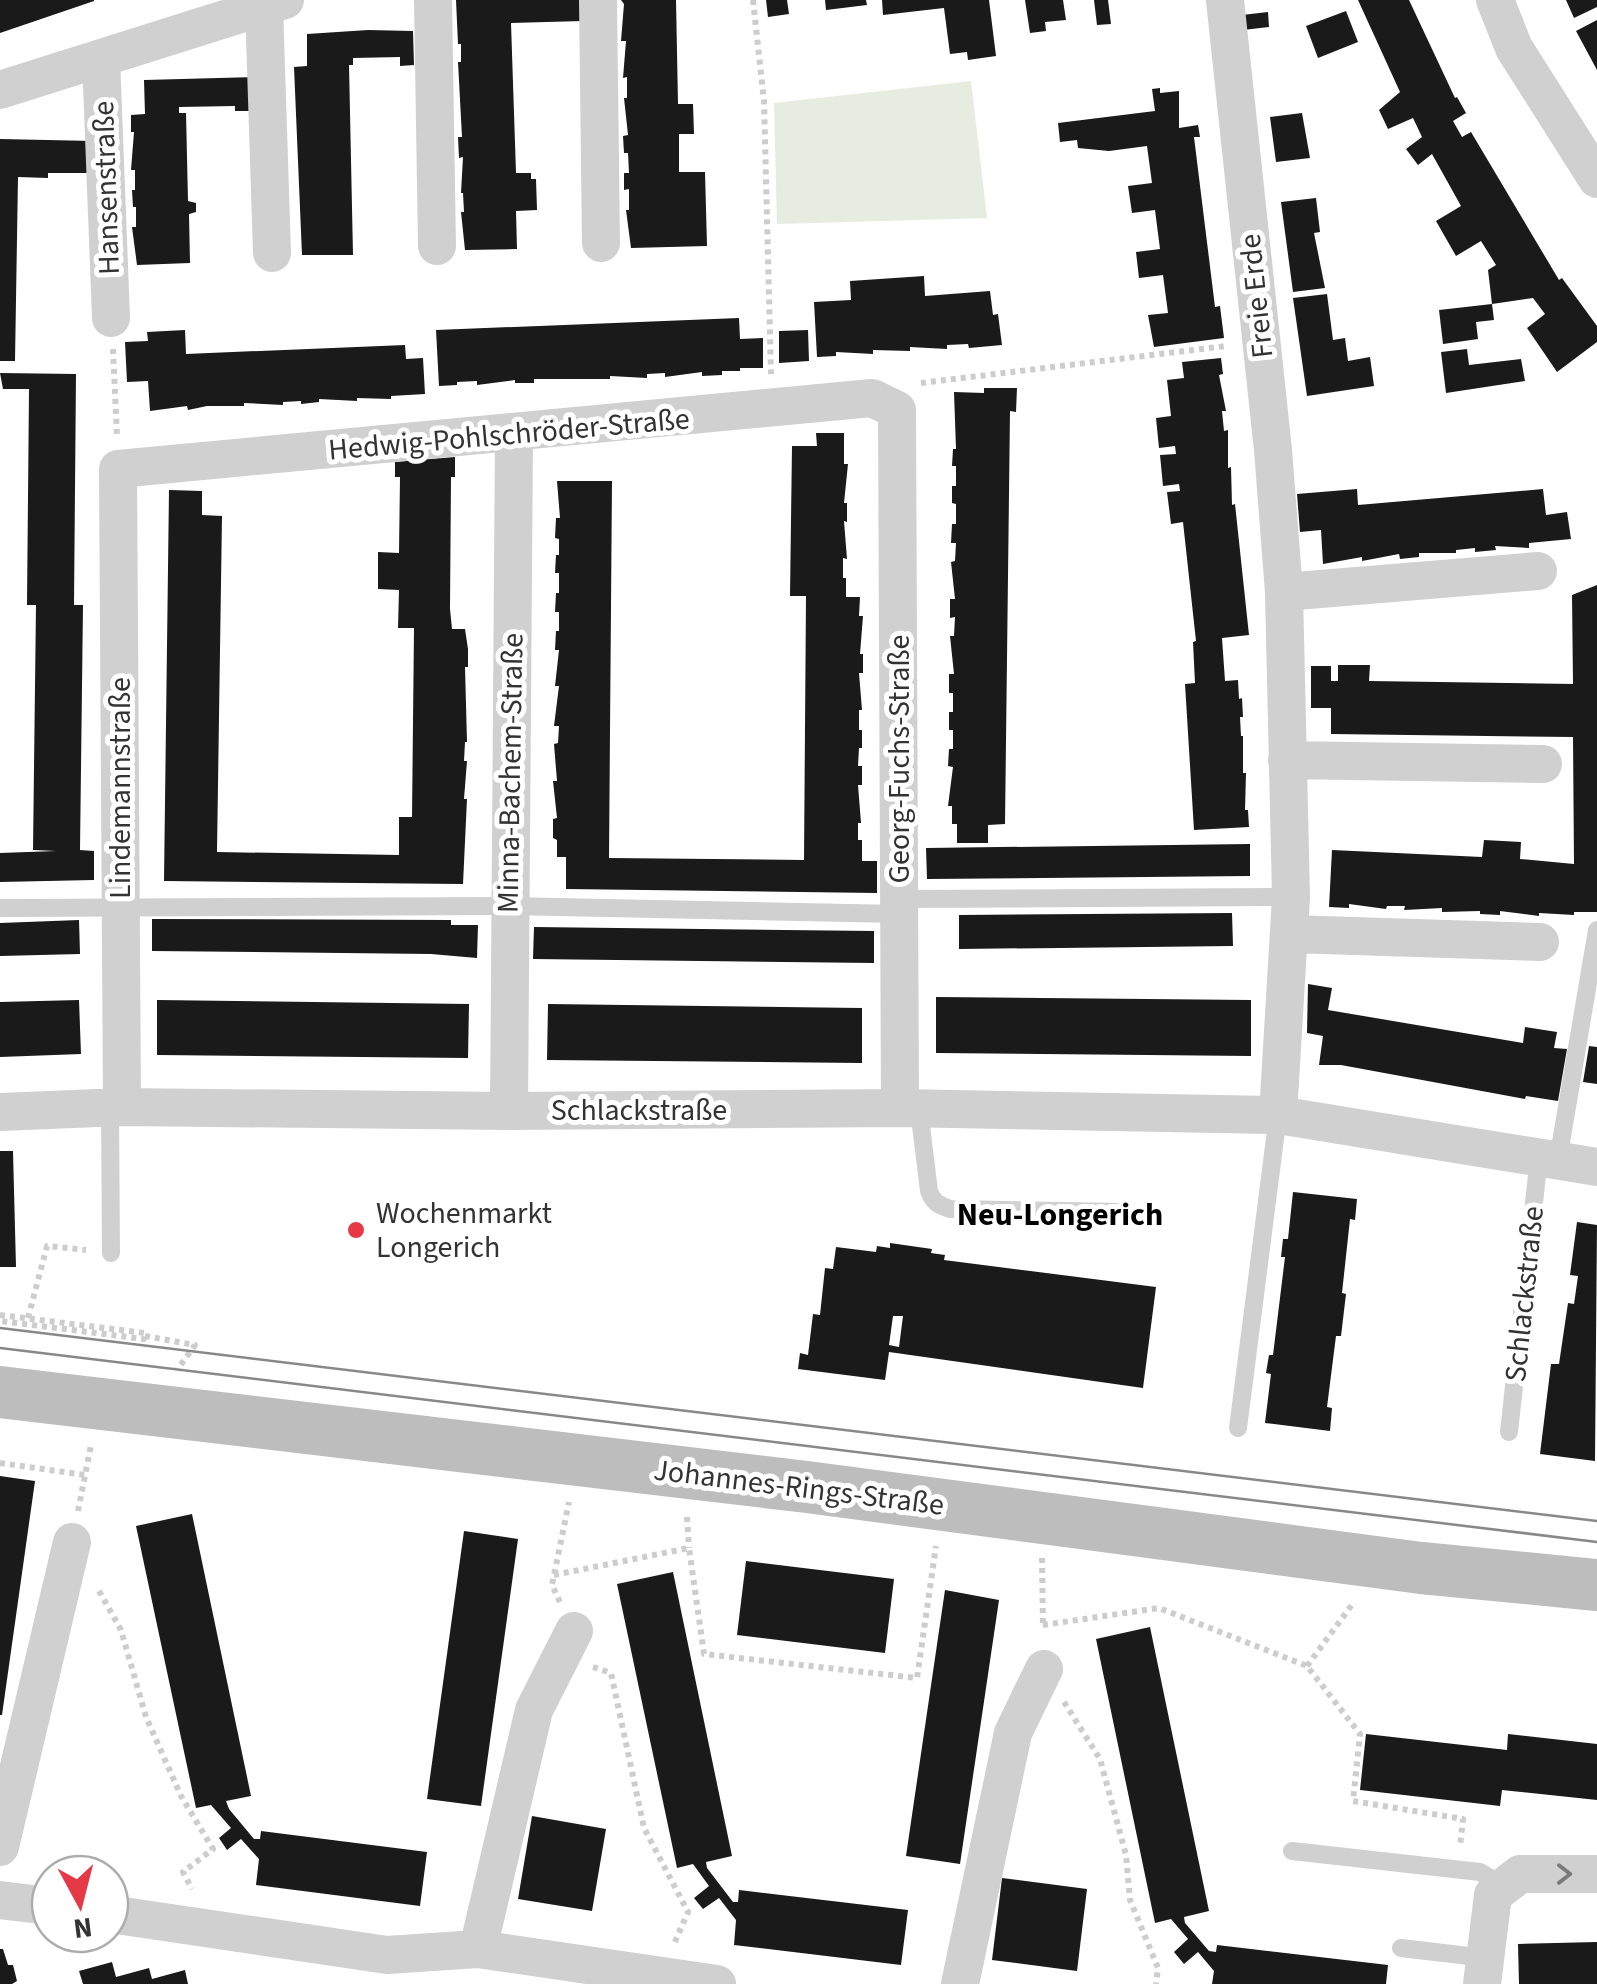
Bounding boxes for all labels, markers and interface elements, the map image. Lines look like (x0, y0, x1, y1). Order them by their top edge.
street label: Hansenstraße (82, 100, 131, 276)
street label: Freie Erde (1229, 232, 1284, 360)
street label: Hedwig-Pohlschröder-Straße (327, 397, 691, 472)
street label: Minna-Bachem-Straße (487, 633, 534, 913)
street label: Georg-Fuchs-Straße (878, 635, 921, 883)
street label: Lindemannstraße (99, 677, 142, 899)
street label: Schlackstraße (551, 1089, 727, 1132)
place label: Wochenmarkt Longerich (376, 1192, 552, 1269)
district label: Neu-Longerich (957, 1192, 1163, 1238)
street label: Schlackstraße (1494, 1204, 1555, 1384)
marker: Wochenmarkt Longerich (345, 1219, 367, 1241)
street label: Johannes-Rings-Straße (651, 1448, 947, 1527)
north arrow (30, 1854, 130, 1954)
one-way arrow (1556, 1863, 1572, 1885)
text: N (71, 1907, 95, 1949)

